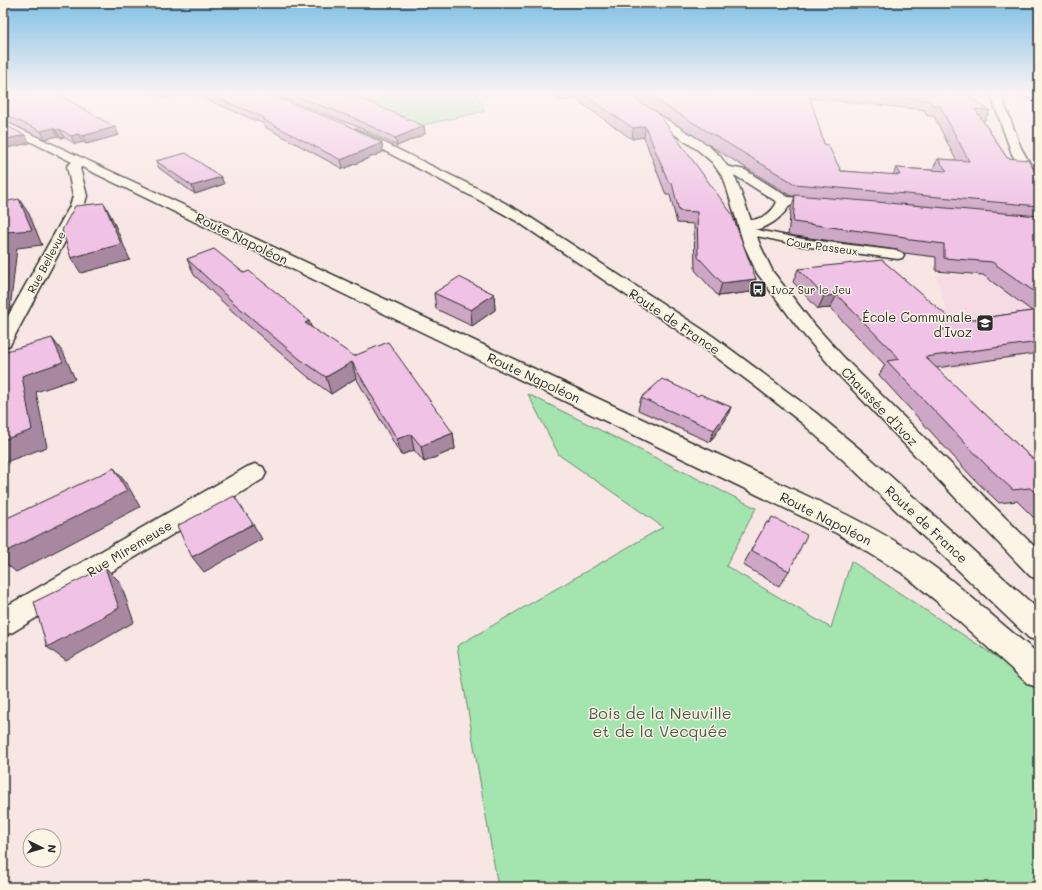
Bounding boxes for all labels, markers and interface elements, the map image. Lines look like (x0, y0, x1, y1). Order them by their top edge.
street label: Route Napoléon (193, 208, 291, 268)
street label: Rue Bellevue (23, 228, 69, 296)
street label: Cour Passeux (785, 234, 859, 259)
bus stop icon: Ivoz Sur le Jeu (748, 279, 768, 299)
place label: Ivoz Sur le Jeu (771, 282, 851, 297)
street label: Route de France (626, 284, 724, 358)
place label: École Communale d'Ivoz (862, 308, 972, 340)
school or university icon: École Communale d'Ivoz (975, 313, 995, 333)
street label: Route Napoléon (485, 348, 583, 406)
street label: Chaussée d'Ivoz (838, 363, 922, 449)
street label: Route de France (882, 482, 972, 566)
street label: Route Napoléon (777, 488, 875, 548)
street label: Rue Miremeuse (83, 516, 175, 580)
park label: Bois de la Neuville et de la Vecquée (588, 702, 732, 741)
north arrow (22, 828, 62, 868)
text: N (45, 844, 60, 854)

